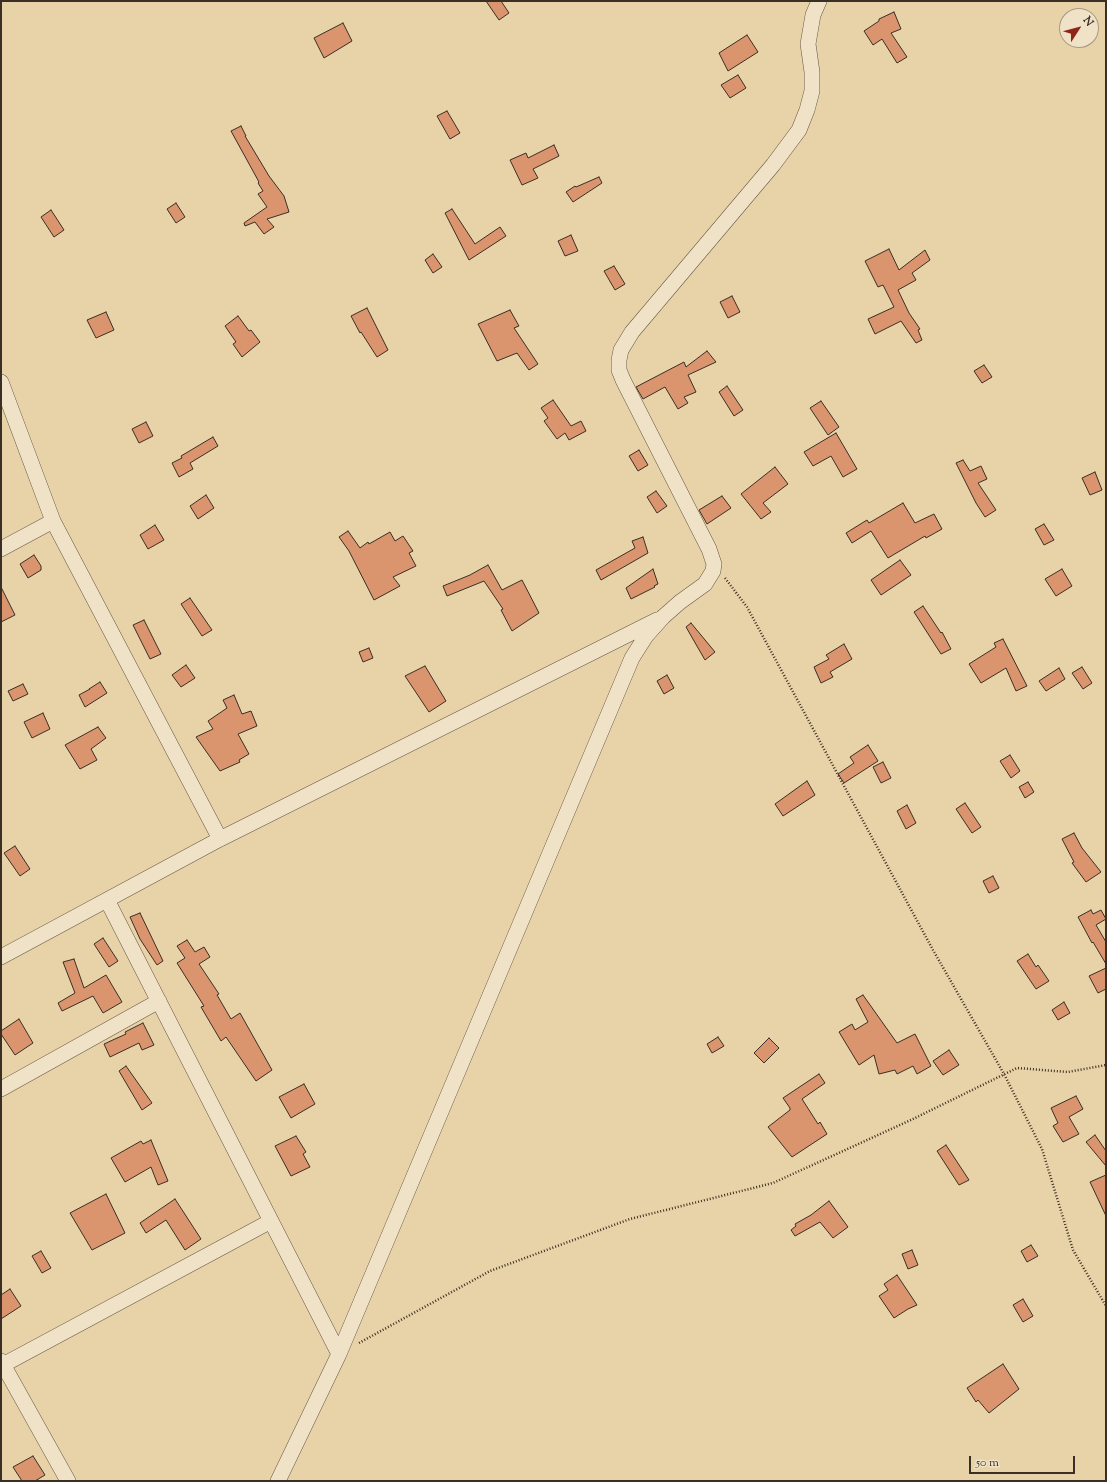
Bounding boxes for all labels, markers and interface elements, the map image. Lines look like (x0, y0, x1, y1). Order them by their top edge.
north arrow (1059, 8, 1099, 48)
text: N (1079, 13, 1097, 30)
scale bar (971, 1448, 1077, 1474)
text: 50 m (976, 1454, 999, 1472)

